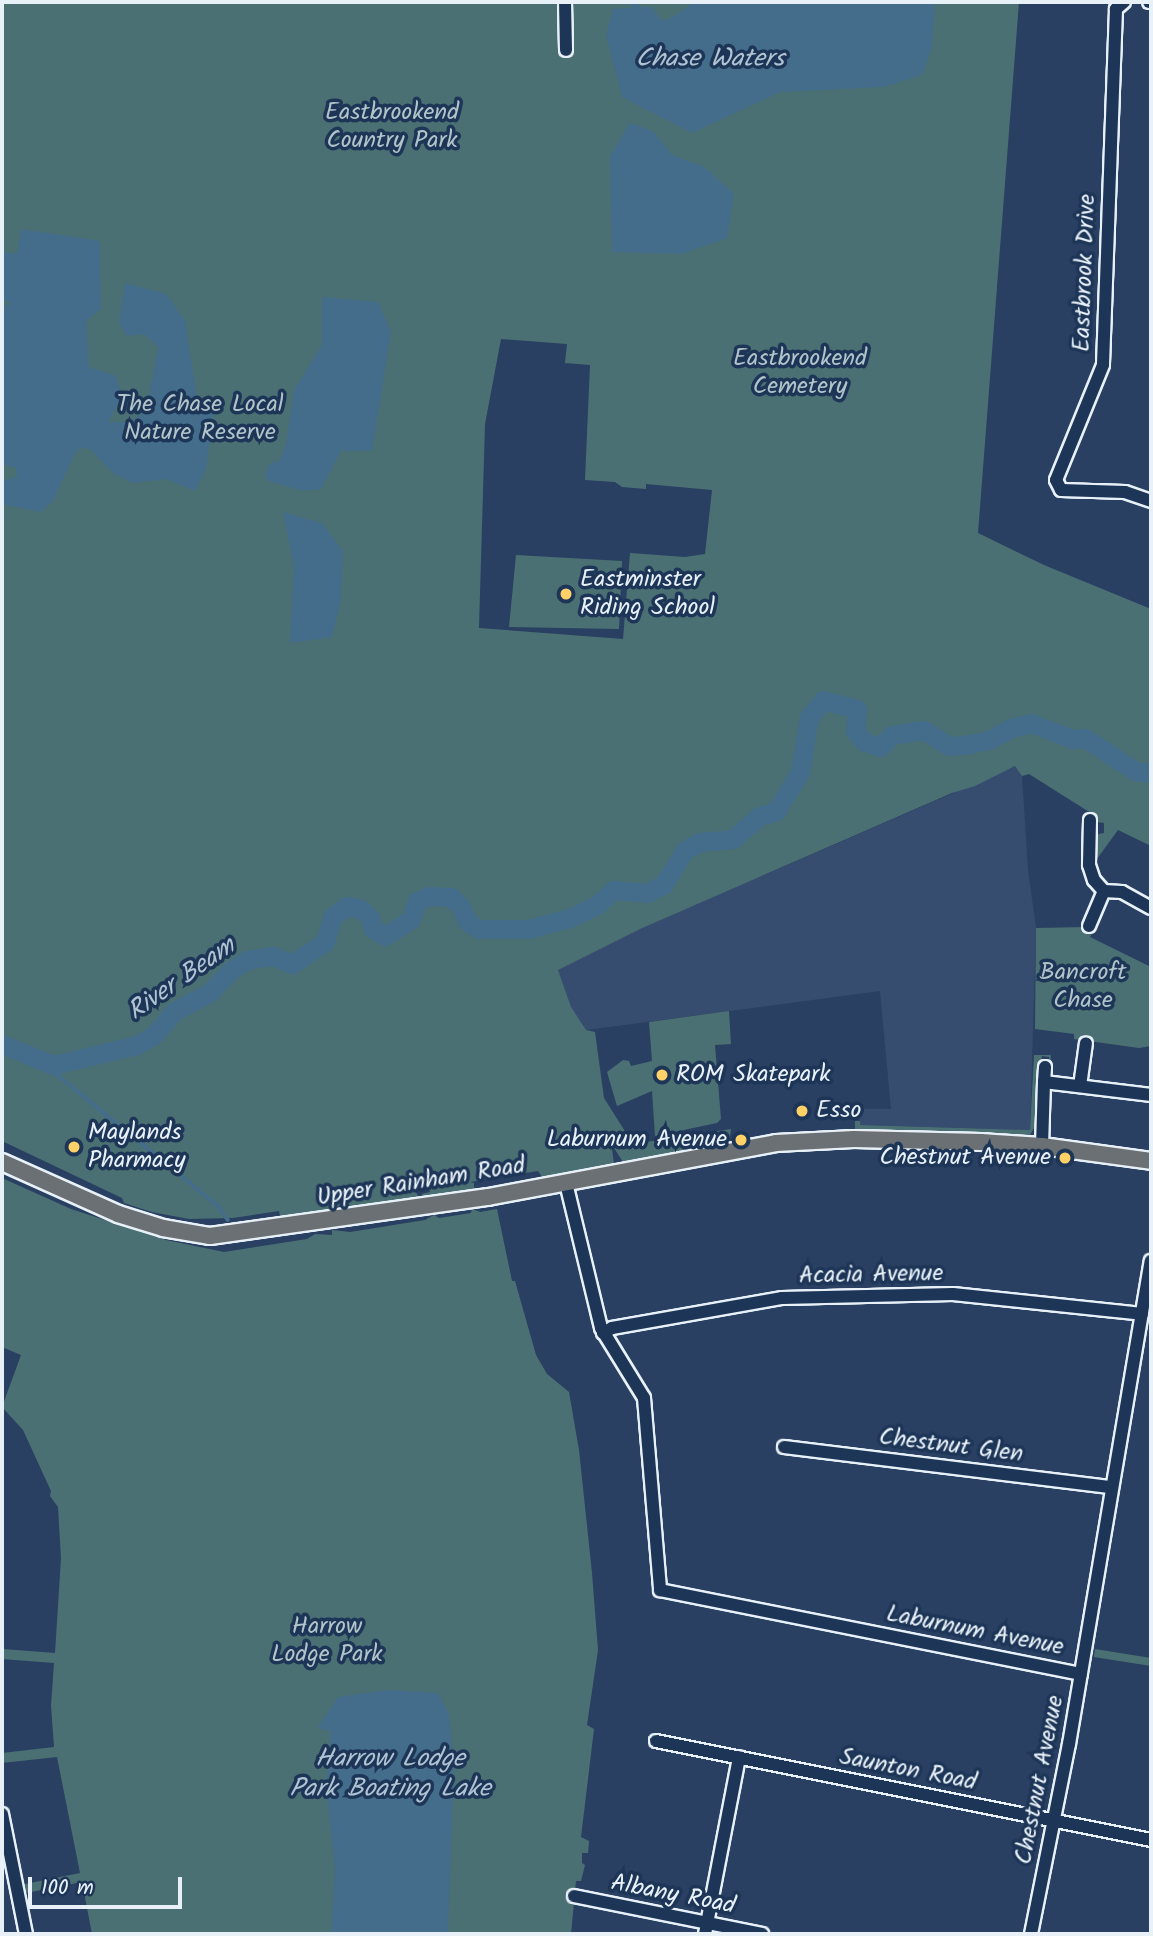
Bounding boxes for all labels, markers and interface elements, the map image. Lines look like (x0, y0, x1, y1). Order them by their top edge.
water label: Chase Waters (636, 44, 784, 76)
park label: Eastbrookend Country Park (325, 99, 459, 155)
street label: Eastbrook Drive (1068, 194, 1102, 352)
park label: Eastbrookend Cemetery (733, 345, 867, 401)
park label: The Chase Local Nature Reserve (116, 391, 284, 447)
place label: Eastminster Riding School (580, 566, 715, 622)
marker: Eastminster Riding School (558, 586, 574, 602)
water label: River Beam (122, 932, 242, 1028)
park label: Bancroft Chase (1039, 959, 1127, 1015)
place label: ROM Skatepark (676, 1061, 831, 1089)
marker: ROM Skatepark (654, 1067, 670, 1083)
place label: Esso (816, 1097, 861, 1125)
marker: Esso (794, 1103, 810, 1119)
place label: Maylands Pharmacy (88, 1119, 185, 1175)
place label: Laburnum Avenue (547, 1126, 727, 1154)
marker: Laburnum Avenue (733, 1132, 749, 1148)
marker: Maylands Pharmacy (66, 1139, 82, 1155)
place label: Chestnut Avenue (880, 1144, 1051, 1172)
marker: Chestnut Avenue (1057, 1150, 1073, 1166)
street label: Upper Rainham Road (315, 1151, 527, 1213)
street label: Acacia Avenue (799, 1259, 943, 1291)
street label: Chestnut Glen (877, 1423, 1025, 1469)
street label: Laburnum Avenue (884, 1600, 1066, 1662)
park label: Harrow Lodge Park (271, 1613, 383, 1669)
street label: Chestnut Avenue (1010, 1693, 1070, 1867)
street label: Saunton Road (837, 1743, 979, 1797)
water label: Harrow Lodge Park Boating Lake (289, 1744, 491, 1806)
scale bar (32, 1862, 186, 1906)
street label: Albany Road (608, 1869, 738, 1921)
text: 100 m (41, 1872, 94, 1905)

